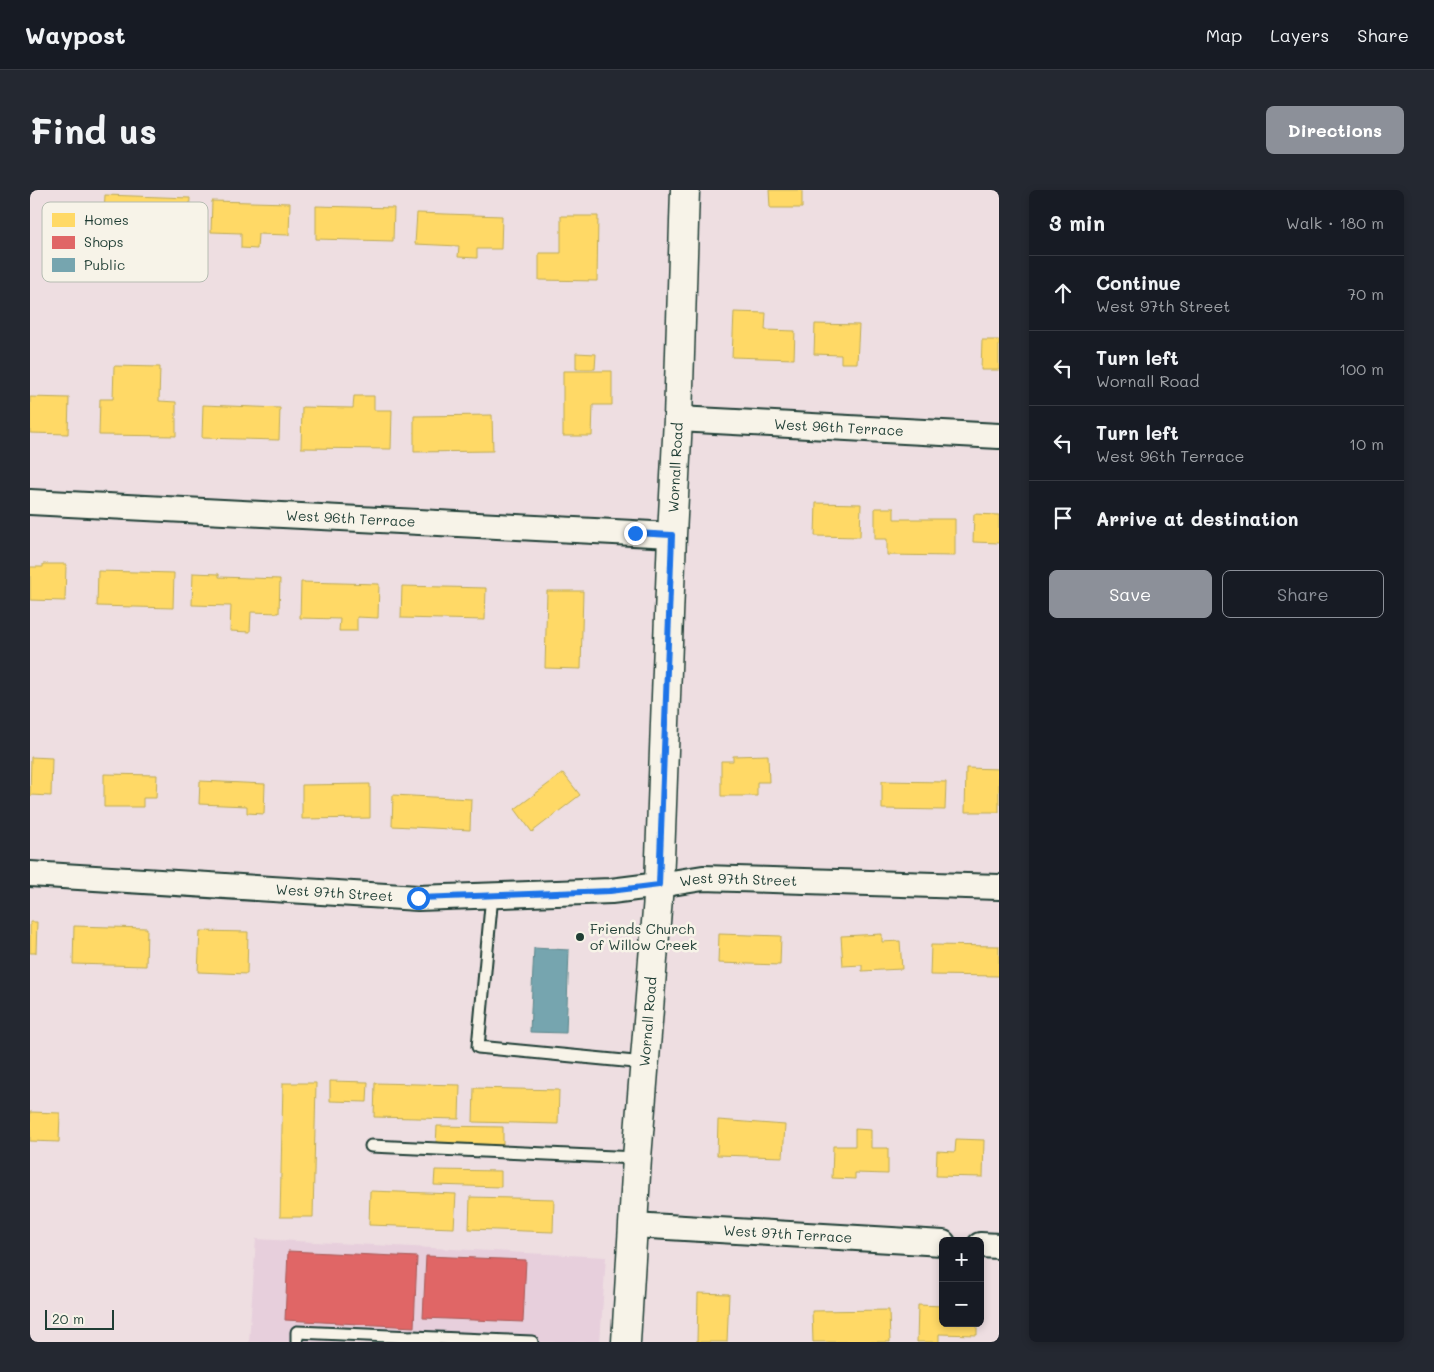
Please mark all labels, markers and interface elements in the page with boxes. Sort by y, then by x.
text: Waypost [25,19,126,50]
text: Map [1206,23,1242,47]
text: Layers [1270,23,1329,47]
text: Share [1357,23,1409,47]
button: Directions [1266,106,1404,154]
text: Find us [30,107,157,153]
legend [42,202,208,282]
text: 3 min [1049,209,1105,236]
text: Homes [84,210,129,229]
text: Walk · 180 m [1286,212,1384,233]
text: Shops [84,232,124,251]
text: Public [84,255,125,274]
text: Continue [1096,270,1181,295]
icon: ahead [1049,279,1077,307]
text: 70 m [1347,283,1384,304]
text: West 97th Street [1096,295,1230,316]
text: Turn left [1096,345,1179,370]
icon: left [1049,354,1077,382]
text: 100 m [1339,358,1384,379]
text: Wornall Road [1096,370,1199,391]
street label: West 96th Terrace [773,414,904,440]
text: Turn left [1096,420,1179,445]
street label: Wornall Road [663,422,687,513]
icon: left [1049,429,1077,457]
text: 10 m [1349,433,1384,454]
text: West 96th Terrace [1096,445,1244,466]
icon: arrive [1049,504,1077,532]
street label: West 96th Terrace [285,505,416,531]
text: Arrive at destination [1096,506,1299,531]
route end [624,522,647,545]
button: Save [1049,570,1212,618]
button: Share [1222,570,1384,618]
street label: West 97th Street [678,868,797,891]
street label: West 97th Street [275,879,394,905]
route start [407,887,430,910]
place label: Friends Church of Willow Creek [590,919,697,954]
marker: Friends Church of Willow Creek [574,931,586,943]
street label: Wornall Road [634,976,661,1068]
street label: West 97th Terrace [723,1220,853,1247]
map controls [939,1237,984,1327]
button: + [939,1237,984,1282]
button: − [939,1282,984,1327]
scale bar [45,1307,114,1330]
text: 20 m [52,1309,84,1328]

